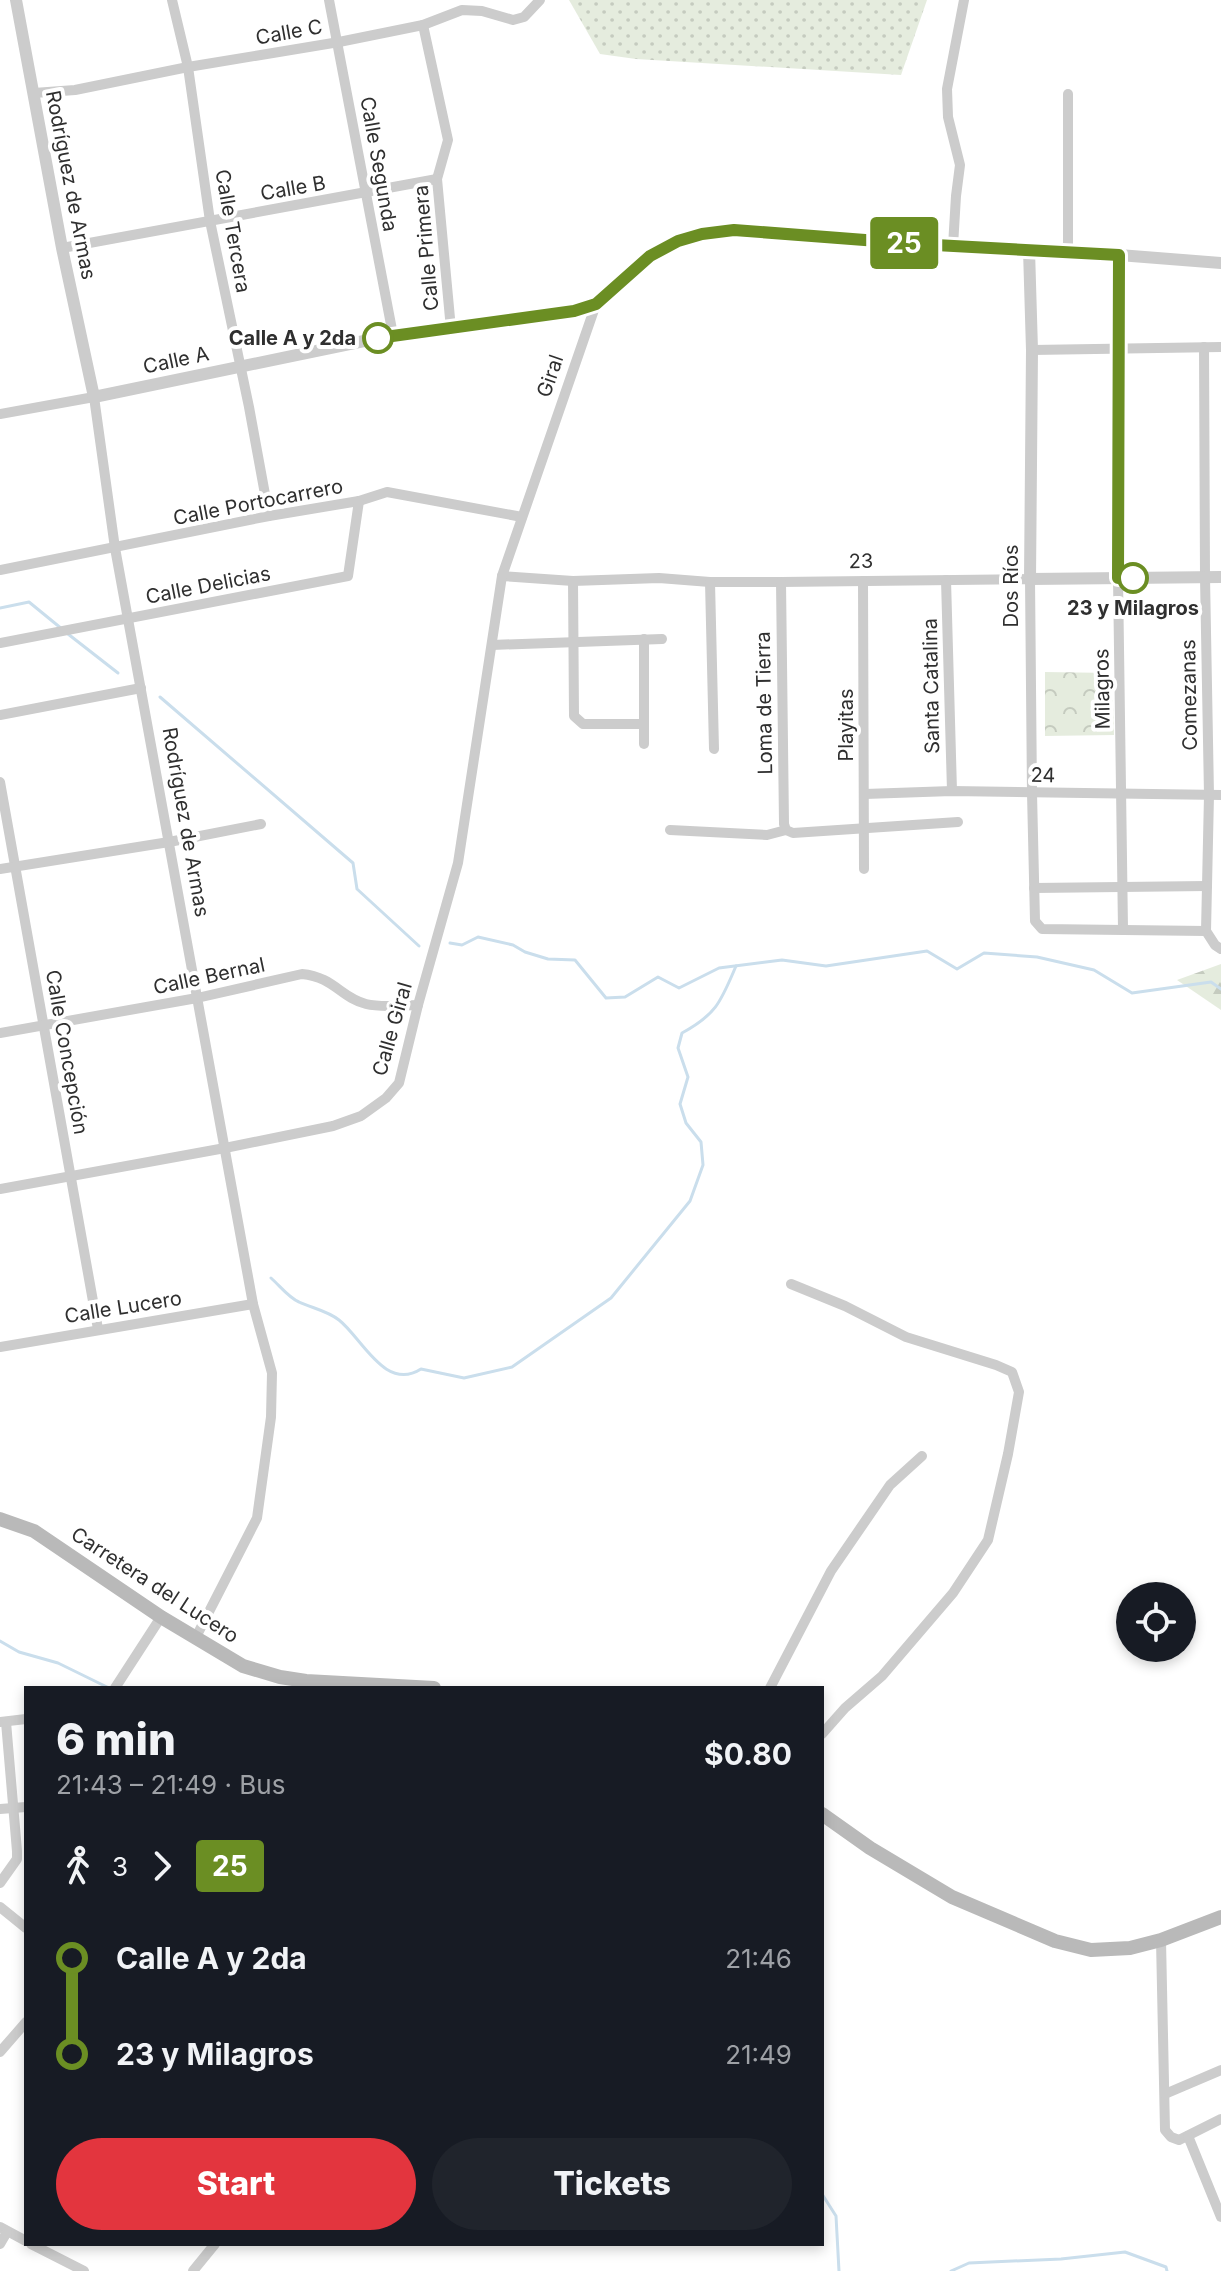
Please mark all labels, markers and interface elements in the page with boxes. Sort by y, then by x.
street label: Calle C [254,14,324,50]
street label: Rodríguez de Armas [41,88,101,282]
street label: Calle Segunda [355,95,403,233]
street label: Calle Tercera [210,167,256,295]
street label: Calle B [258,170,328,206]
street label: Calle Primera [409,184,443,312]
line badge: 25 [868,217,940,269]
text: 25 [886,226,922,260]
marker: Calle A y 2da [363,323,393,353]
place label: Calle A y 2da [229,326,356,350]
street label: Calle A [141,341,211,379]
street label: Giral [532,352,568,400]
street label: Calle Portocarrero [171,474,345,530]
street label: Dos Ríos [999,545,1023,627]
street label: 23 [849,549,873,573]
street label: Calle Delicias [144,561,272,609]
marker: 23 y Milagros [1118,563,1148,593]
place label: 23 y Milagros [1067,596,1199,620]
street label: Santa Catalina [918,618,944,754]
street label: Loma de Tierra [751,631,777,775]
street label: Comezanas [1176,639,1202,751]
street label: Milagros [1089,648,1115,730]
street label: Playitas [834,688,858,762]
street label: Rodríguez de Armas [158,725,214,919]
street label: 24 [1030,763,1056,787]
street label: Calle Bernal [151,952,267,1000]
street label: Calle Concepción [41,968,93,1136]
street label: Calle Giral [367,979,417,1079]
street label: Calle Lucero [63,1286,183,1328]
street label: Carretera del Lucero [67,1522,243,1648]
map controls [1116,1582,1196,1662]
button: locate [1116,1582,1196,1662]
text: 6 min [56,1712,176,1766]
text: $0.80 [704,1736,792,1772]
text: 21:43 – 21:49 · Bus [56,1769,285,1800]
icon: walk [56,1844,100,1888]
icon: forward [140,1844,184,1888]
text: 25 [212,1849,248,1883]
text: 3 [112,1851,128,1882]
text: Calle A y 2da [116,1940,307,1976]
text: 21:46 [725,1943,792,1974]
text: 23 y Milagros [116,2036,314,2072]
text: 21:49 [725,2039,792,2070]
button: Start [56,2138,416,2230]
button: Tickets [432,2138,792,2230]

